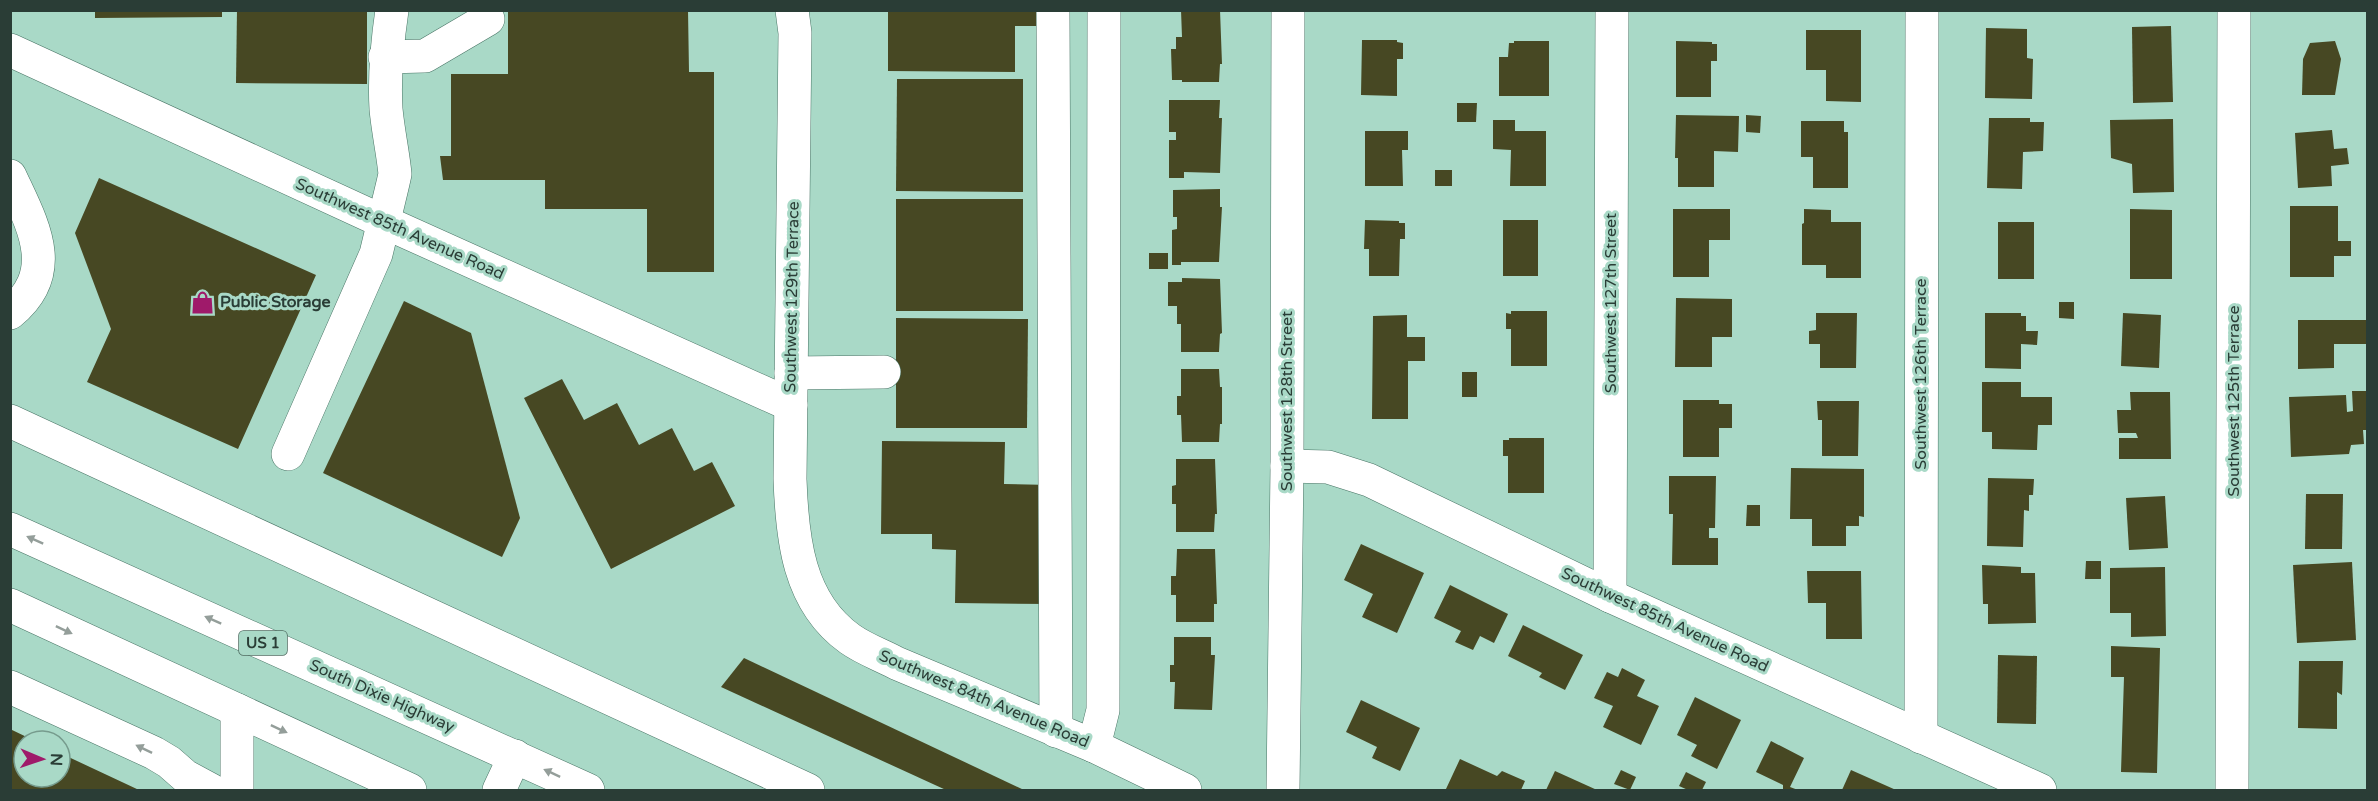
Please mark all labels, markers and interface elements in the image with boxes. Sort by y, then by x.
street label: Southwest 85th Avenue Road [293,174,507,284]
street label: Southwest 129th Terrace [780,201,804,393]
street label: Southwest 127th Street [1601,213,1621,393]
street label: Southwest 126th Terrace [1911,278,1931,470]
shop icon: Public Storage [189,289,215,315]
place label: Public Storage [220,292,331,312]
street label: Southwest 125th Terrace [2224,305,2244,497]
street label: Southwest 128th Street [1277,311,1297,491]
one-way arrow [25,535,43,545]
street label: Southwest 85th Avenue Road [1558,563,1772,677]
one-way arrow [204,616,221,625]
one-way arrow [55,625,73,635]
road number: US 1 [239,631,287,655]
street label: Southwest 84th Avenue Road [876,646,1092,752]
street label: South Dixie Highway [306,655,458,737]
one-way arrow [270,725,287,734]
north arrow [12,729,72,789]
one-way arrow [136,744,153,753]
text: N [46,753,66,766]
one-way arrow [543,769,560,778]

